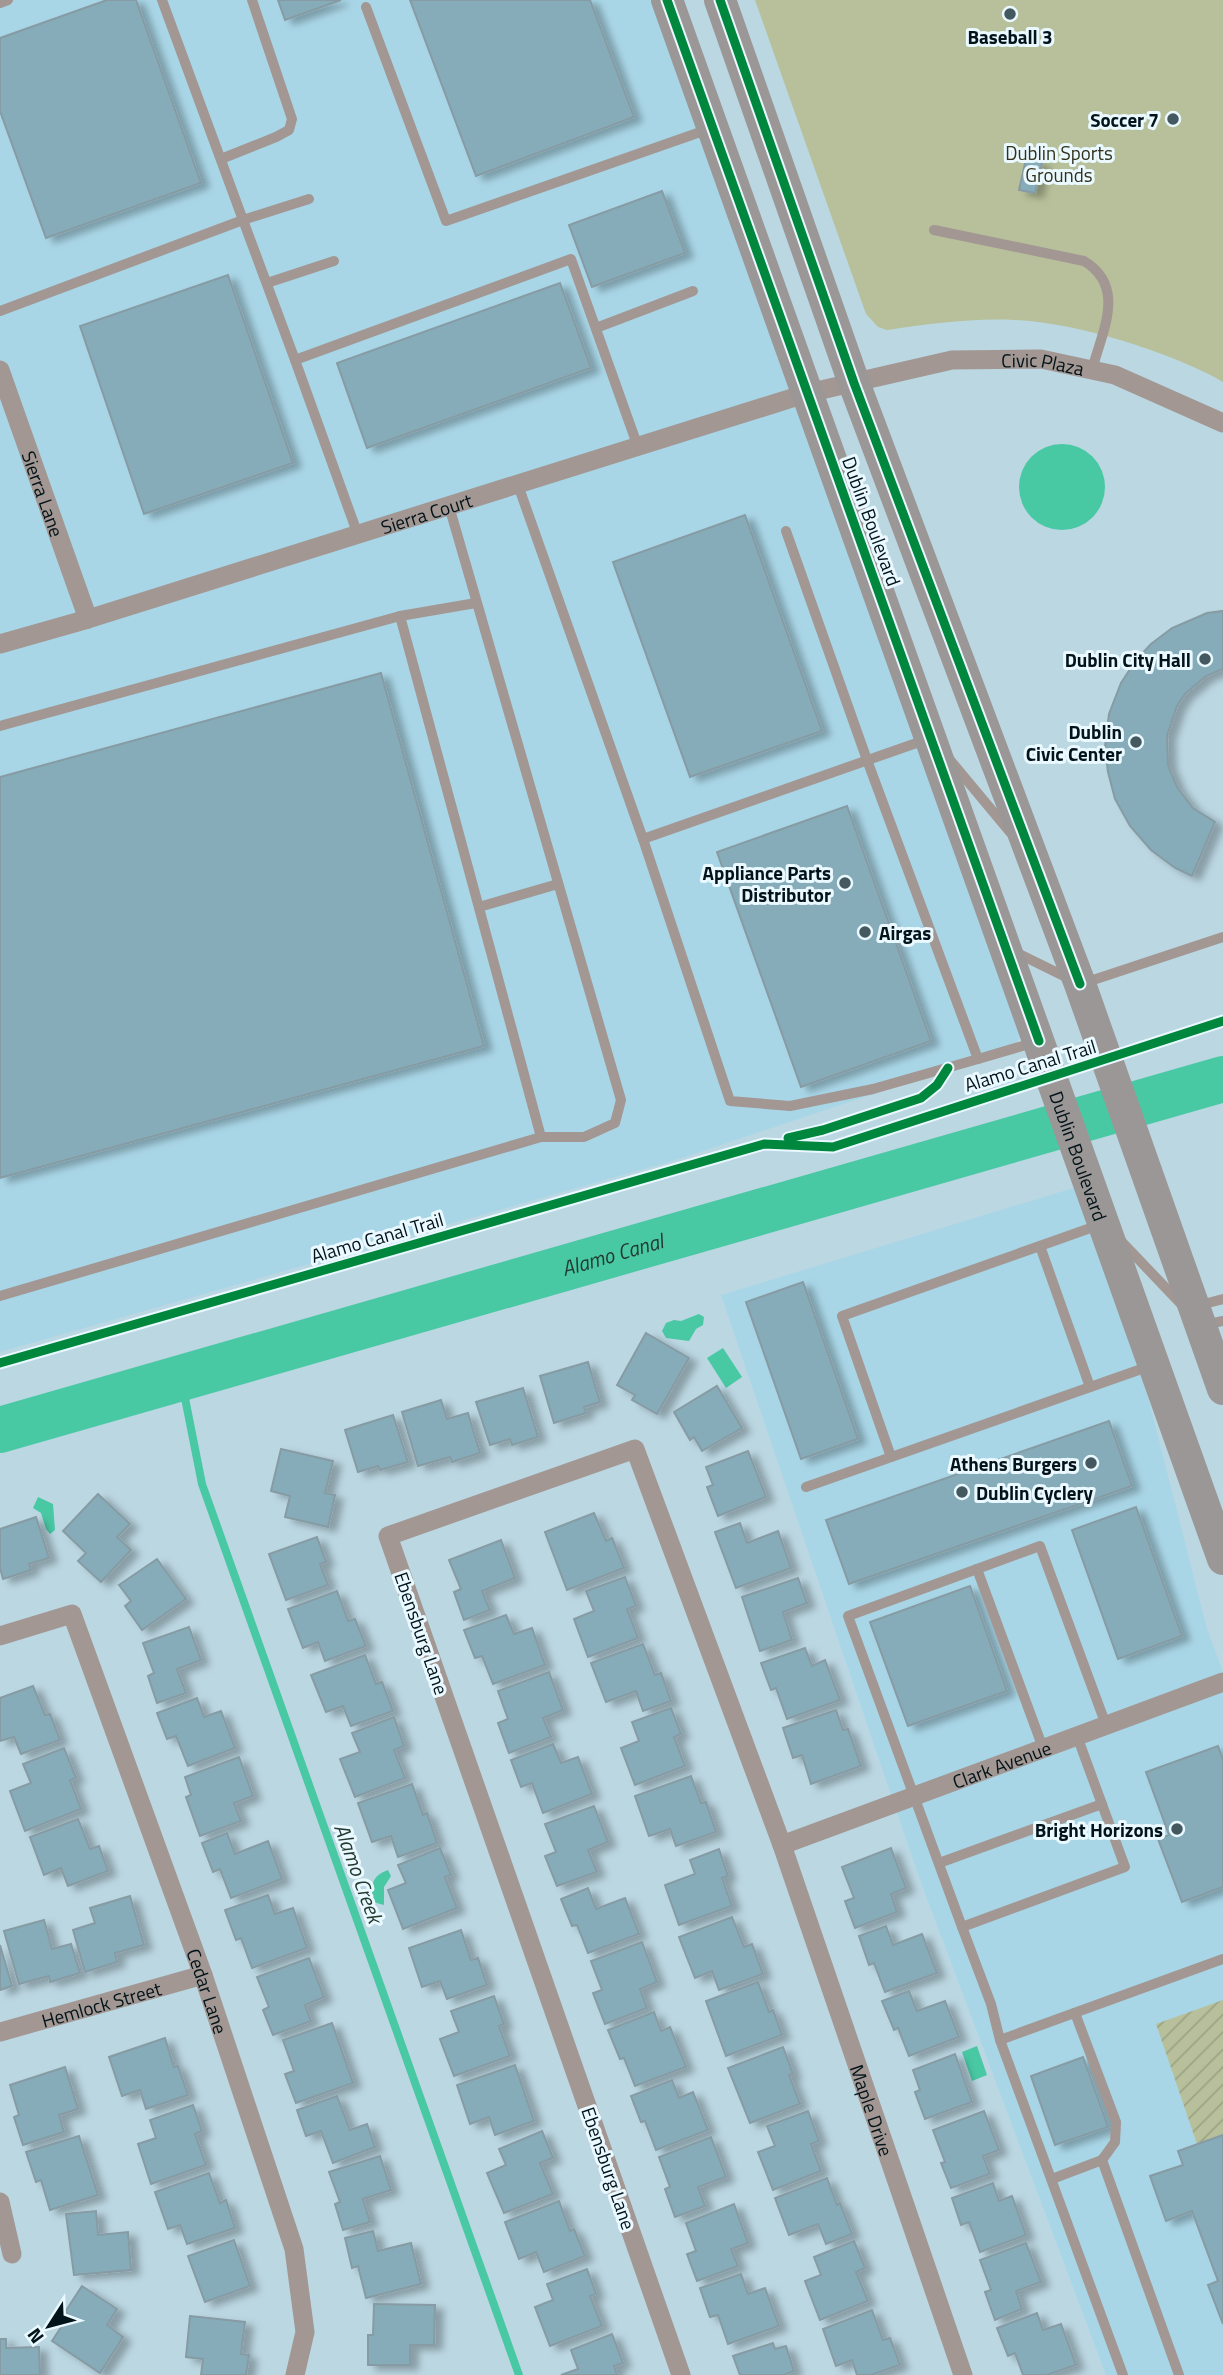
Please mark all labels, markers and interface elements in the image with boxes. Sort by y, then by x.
marker: Baseball 3 [1002,6,1018,22]
place label: Baseball 3 [967,22,1053,51]
place label: Soccer 7 [1090,105,1159,134]
marker: Soccer 7 [1165,111,1181,127]
park label: Dublin Sports Grounds [1005,138,1113,189]
street label: Civic Plaza [1001,344,1088,383]
street label: Sierra Lane [15,447,72,541]
street label: Dublin Boulevard [835,452,909,590]
street label: Sierra Court [377,485,476,541]
place label: Dublin City Hall [1065,645,1191,674]
marker: Dublin City Hall [1197,651,1213,667]
place label: Dublin Civic Center [1026,717,1122,768]
marker: Dublin Civic Center [1128,734,1144,750]
place label: Appliance Parts Distributor [703,858,831,909]
marker: Appliance Parts Distributor [837,875,853,891]
place label: Airgas [879,918,931,947]
marker: Airgas [857,924,873,940]
street label: Alamo Canal Trail [961,1031,1099,1099]
street label: Dublin Boulevard [1043,1087,1116,1225]
street label: Alamo Canal Trail [307,1204,447,1270]
water label: Alamo Canal [558,1224,669,1284]
place label: Athens Burgers [950,1449,1077,1478]
marker: Athens Burgers [1083,1455,1099,1471]
place label: Dublin Cyclery [976,1478,1094,1507]
marker: Dublin Cyclery [954,1484,970,1500]
street label: Ebensburg Lane [387,1568,457,1698]
street label: Clark Avenue [948,1732,1055,1795]
place label: Bright Horizons [1035,1815,1163,1844]
water label: Alamo Creek [326,1819,393,1930]
marker: Bright Horizons [1169,1821,1185,1837]
street label: Cedar Lane [180,1944,236,2037]
street label: Hemlock Street [38,1973,165,2034]
street label: Maple Drive [843,2060,902,2160]
street label: Ebensburg Lane [574,2103,644,2233]
north arrow [14,2291,84,2361]
text: N [19,2322,50,2350]

